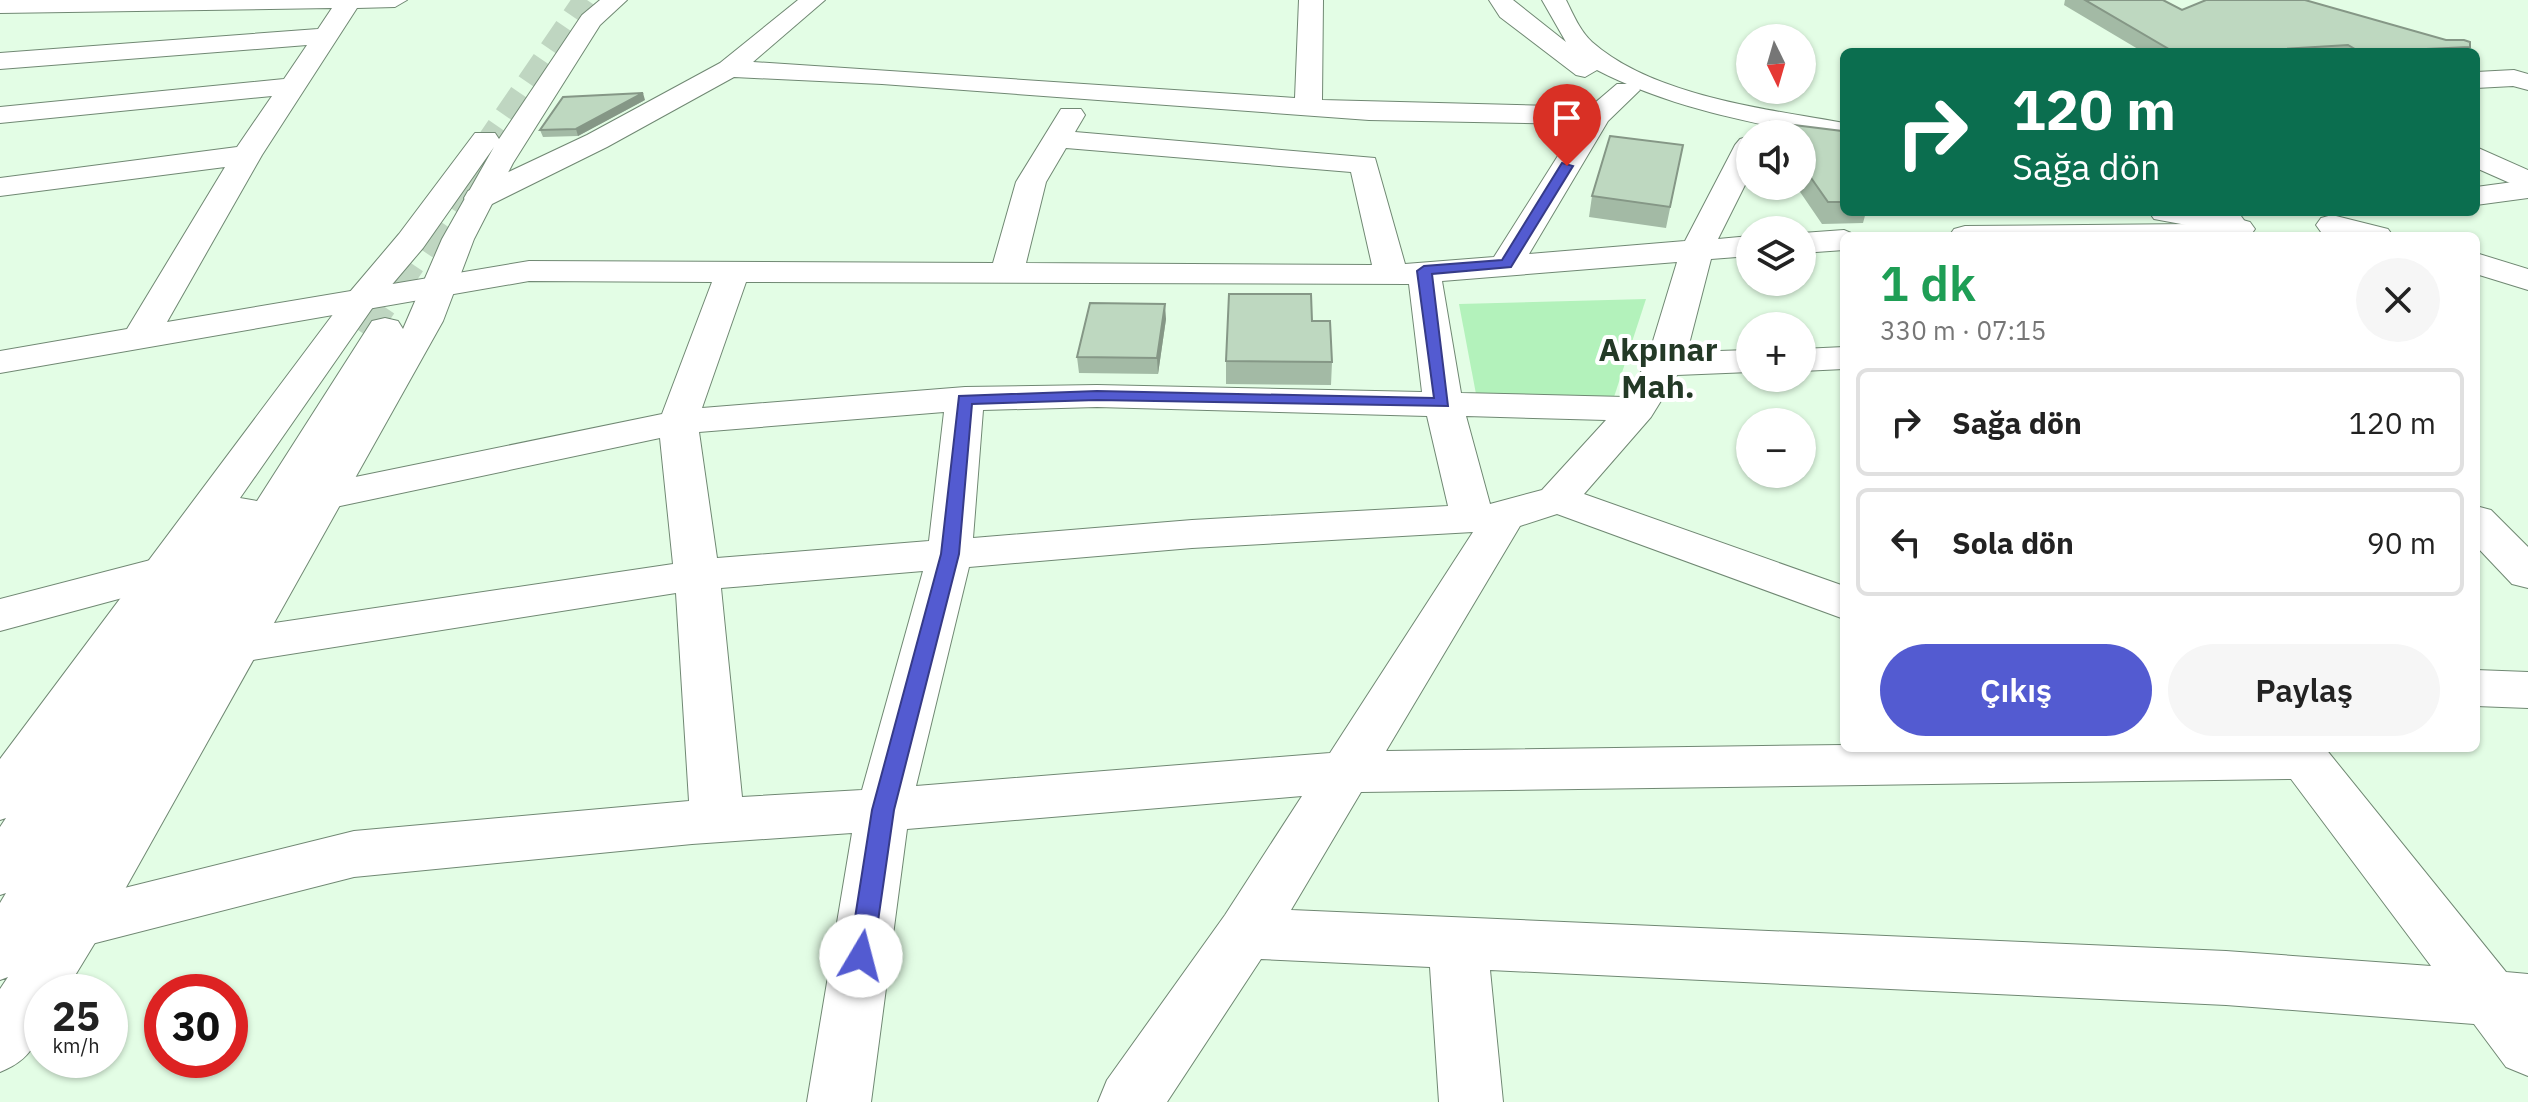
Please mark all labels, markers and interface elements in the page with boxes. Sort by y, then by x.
north arrow [1736,24,1816,104]
map controls [1736,24,1816,488]
text: 120 m [2012,73,2176,145]
icon: right [1880,80,1984,184]
pin [1533,84,1601,166]
icon: arrive [1545,96,1589,140]
button: sound [1736,120,1816,200]
text: Sağa dön [2012,143,2160,190]
button: layers [1736,216,1816,296]
text: 1 dk [1880,252,1976,314]
button: close [2356,258,2440,342]
button: + [1736,312,1816,392]
text: 330 m · 07:15 [1880,313,2046,347]
district label: Akpınar Mah. [1598,328,1718,407]
icon: right [1884,400,1928,444]
text: Sağa dön [1952,403,2082,442]
text: 120 m [2349,403,2436,442]
button: − [1736,408,1816,488]
icon: left [1884,520,1928,564]
text: Sola dön [1952,523,2074,562]
text: 90 m [2367,523,2436,562]
button: Çıkış [1880,644,2152,736]
button: Paylaş [2168,644,2440,736]
position arrow [819,914,903,998]
speed limit sign: 30 [144,974,248,1078]
text: 25 [52,990,100,1042]
text: km/h [52,1032,100,1059]

